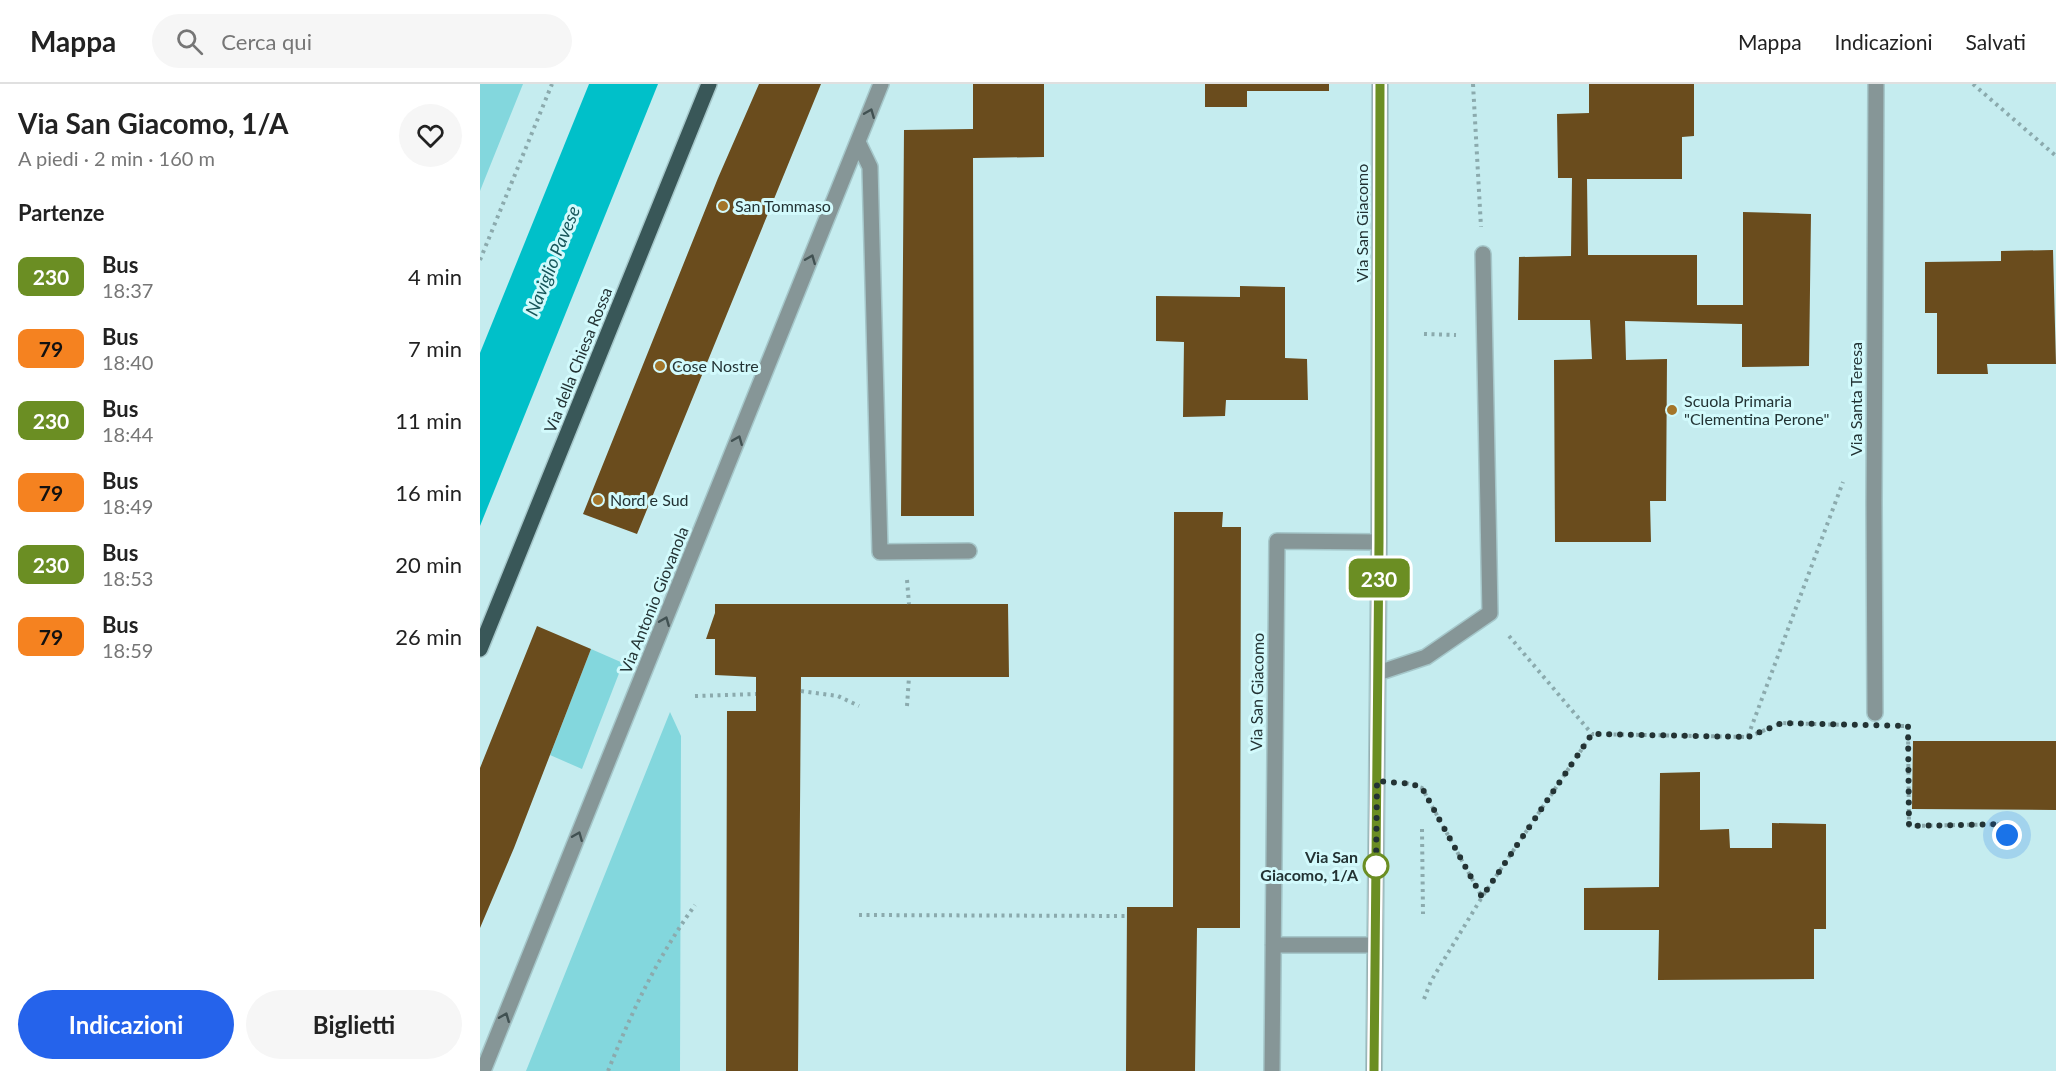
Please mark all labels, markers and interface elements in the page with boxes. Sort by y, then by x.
search box [152,14,572,68]
text: Mappa [30,24,116,58]
icon: search [173,25,206,58]
text: Cerca qui [221,28,312,55]
text: Mappa [1738,29,1802,54]
text: Indicazioni [1835,29,1933,54]
text: Salvati [1966,29,2026,54]
button: heart [399,104,462,167]
text: Via San Giacomo, 1/A [18,106,288,140]
one-way arrow [863,108,875,119]
text: A piedi · 2 min · 160 m [18,146,215,170]
street label: Via San Giacomo [1352,164,1371,282]
place label: San Tommaso [735,196,831,215]
text: Partenze [18,199,105,226]
marker: San Tommaso [716,199,730,213]
water label: Naviglio Pavese [520,203,584,319]
text: Bus [102,251,138,278]
one-way arrow [804,255,816,266]
text: 4 min [408,263,462,290]
text: 230 [33,264,69,289]
text: 18:37 [102,278,153,302]
street label: Via della Chiesa Rossa [540,284,615,435]
text: Bus [102,323,138,350]
text: 7 min [408,335,462,362]
text: 79 [39,336,63,361]
street label: Via Santa Teresa [1846,342,1865,456]
text: 18:40 [102,350,153,374]
place label: Cose Nostre [672,356,759,375]
marker: Cose Nostre [653,359,667,373]
place label: Scuola Primaria "Clementina Perone" [1684,391,1829,428]
text: Bus [102,395,138,422]
marker: Scuola Primaria "Clementina Perone" [1665,403,1679,417]
text: 11 min [395,407,462,434]
text: 230 [33,408,69,433]
text: 18:44 [102,422,153,446]
one-way arrow [731,435,743,446]
text: Bus [102,467,138,494]
text: 16 min [395,479,462,506]
text: 79 [39,480,63,505]
place label: Nord e Sud [610,490,689,509]
marker: Nord e Sud [591,493,605,507]
text: 18:49 [102,494,153,518]
street label: Via Antonio Giovanola [615,524,692,676]
text: Bus [102,539,138,566]
text: 20 min [395,551,462,578]
text: 230 [33,552,69,577]
line badge: 230 [1344,558,1414,598]
text: 18:53 [102,566,153,590]
text: 230 [1361,566,1397,591]
text: Bus [102,611,138,638]
one-way arrow [658,616,670,627]
text: 26 min [395,623,462,650]
text: 79 [39,624,63,649]
street label: Via San Giacomo [1246,633,1267,751]
text: 18:59 [102,638,153,662]
your location [1992,820,2022,850]
one-way arrow [571,831,583,842]
place label: Via San Giacomo, 1/A [1260,847,1359,884]
marker: Via San Giacomo, 1/A [1363,853,1389,879]
button: Indicazioni [18,990,234,1059]
button: Biglietti [246,990,462,1059]
one-way arrow [498,1012,510,1023]

